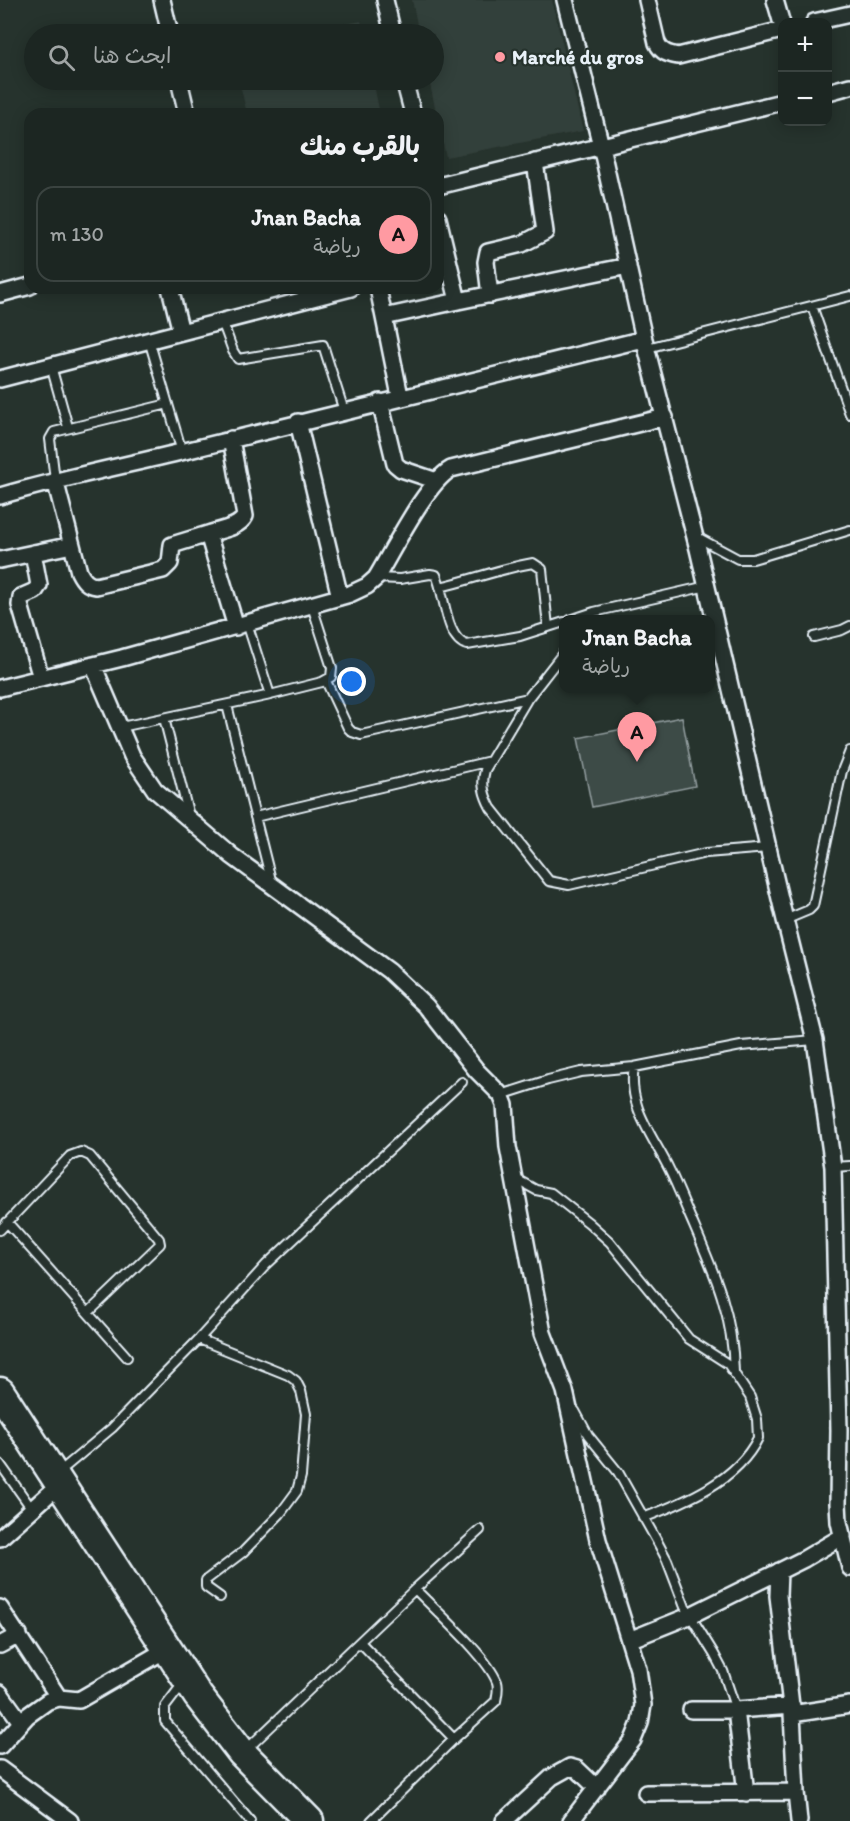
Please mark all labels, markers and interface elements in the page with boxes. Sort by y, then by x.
map controls [778,18,832,126]
button: + [778,18,832,72]
search box [24,24,444,90]
icon: search [45,41,78,74]
text: ابحث هنا [93,42,172,69]
place label: Marché du gros [512,45,644,70]
marker: Marché du gros [493,50,507,64]
button: − [778,72,832,126]
text: بالقرب منك [300,130,420,162]
text: Jnan Bacha [251,204,361,231]
text: 130 m [50,222,104,246]
text: A [392,222,405,246]
text: رياضة [313,234,361,258]
popup [559,615,715,693]
text: Jnan Bacha [582,624,692,651]
text: رياضة [582,654,630,678]
your location [337,667,366,696]
pin: A [618,712,656,762]

